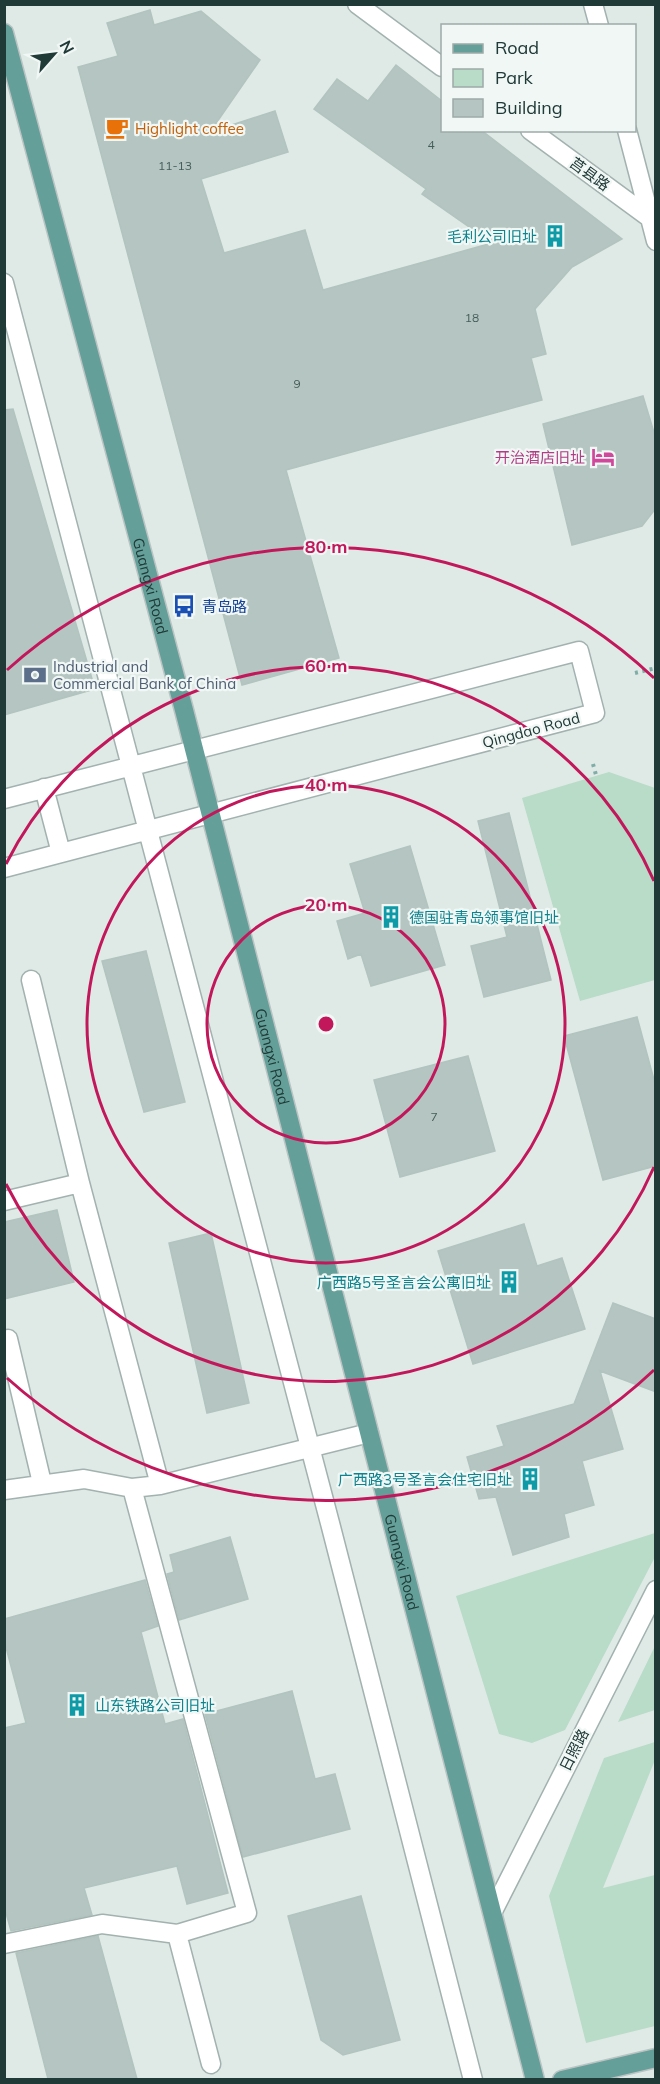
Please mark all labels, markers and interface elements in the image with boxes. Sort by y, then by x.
north arrow [24,24,84,84]
legend [441,24,636,132]
text: Road [495,36,539,59]
text: N [56,37,79,57]
text: Park [495,66,534,89]
text: Building [495,96,563,119]
cafe icon: Highlight coffee [104,115,130,141]
place label: Highlight coffee [135,119,244,138]
house number: 4 [427,137,435,152]
street label: 莒县路 [566,153,614,195]
house number: 11-13 [158,158,192,173]
building icon: 毛利公司旧址 [542,223,568,249]
place label: 毛利公司旧址 [447,227,537,246]
house number: 18 [465,310,479,325]
house number: 9 [293,376,301,391]
hotel icon: 开治酒店旧址 [590,444,616,470]
place label: 开治酒店旧址 [495,448,585,467]
text: 80 m [305,535,347,558]
street label: Guangxi Road [129,536,173,636]
bus stop icon: 青岛路 [171,593,197,619]
place label: 青岛路 [202,597,247,616]
text: 60 m [305,654,347,677]
place label: Industrial and Commercial Bank of China [53,657,236,693]
bank icon: Industrial and Commercial Bank of China [22,662,48,688]
street label: Qingdao Road [480,708,582,752]
text: 40 m [305,773,347,796]
text: 20 m [305,893,347,916]
building icon: 德国驻青岛领事馆旧址 [378,904,404,930]
place label: 德国驻青岛领事馆旧址 [409,908,559,927]
street label: Guangxi Road [251,1006,294,1107]
centre of rings [316,1014,336,1034]
house number: 7 [430,1109,438,1124]
building icon: 广西路5号圣言会公寓旧址 [496,1269,522,1295]
place label: 广西路5号圣言会公寓旧址 [317,1273,491,1292]
building icon: 广西路3号圣言会住宅旧址 [517,1466,543,1492]
place label: 广西路3号圣言会住宅旧址 [338,1470,512,1489]
street label: Guangxi Road [381,1512,424,1612]
building icon: 山东铁路公司旧址 [64,1692,90,1718]
place label: 山东铁路公司旧址 [95,1696,215,1715]
street label: 日照路 [555,1726,593,1774]

